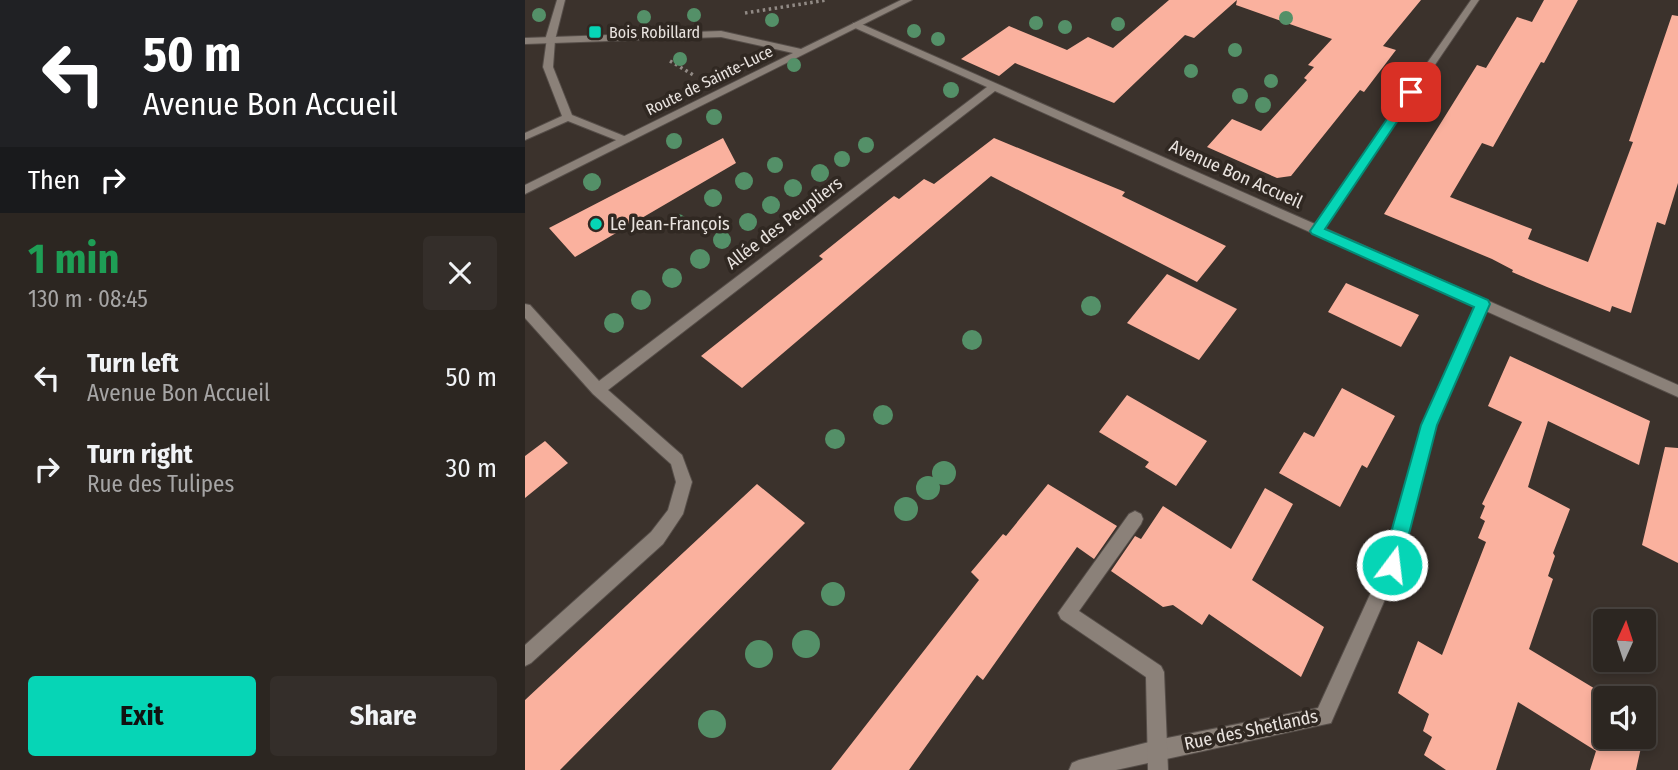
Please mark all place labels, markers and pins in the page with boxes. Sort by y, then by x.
place label: Bois Robillard [609,23,700,42]
marker: Bois Robillard [587,24,603,40]
pin [1381,62,1441,122]
place label: Le Jean-François [610,213,730,235]
marker: Le Jean-François [588,216,604,232]

